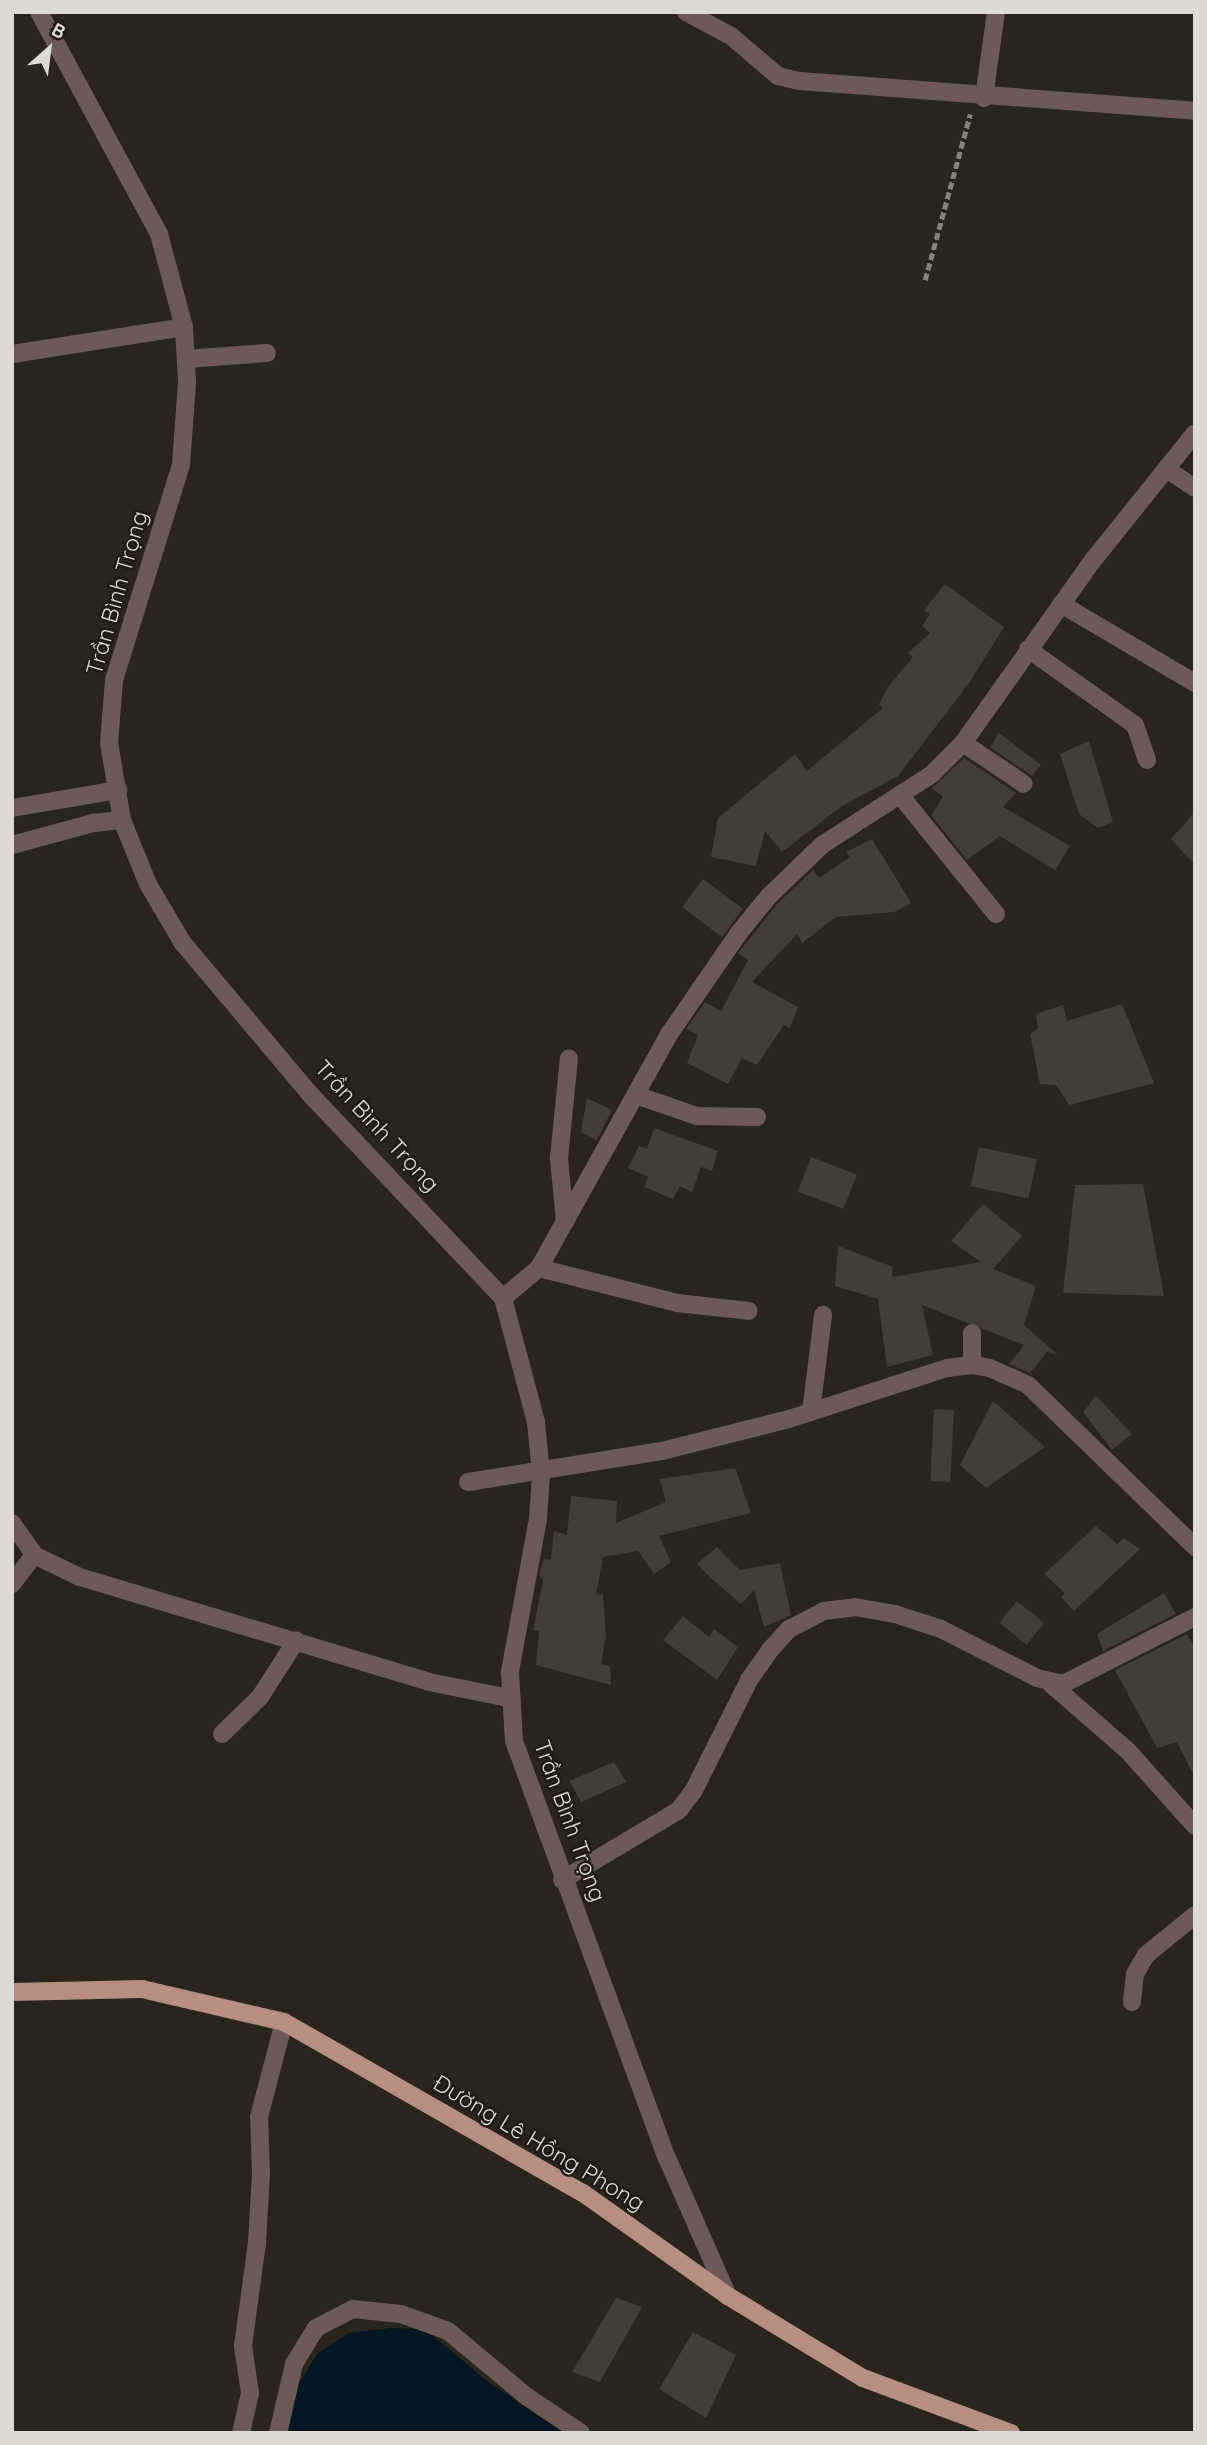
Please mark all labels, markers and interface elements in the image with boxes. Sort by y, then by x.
north arrow [14,14,84,84]
text: B [48,17,70,44]
street label: Trần Bình Trọng [80,507,154,679]
street label: Trần Bình Trọng [309,1054,445,1198]
street label: Trần Bình Trọng [528,1736,612,1906]
street label: Đường Lê Hồng Phong [428,2069,650,2217]

